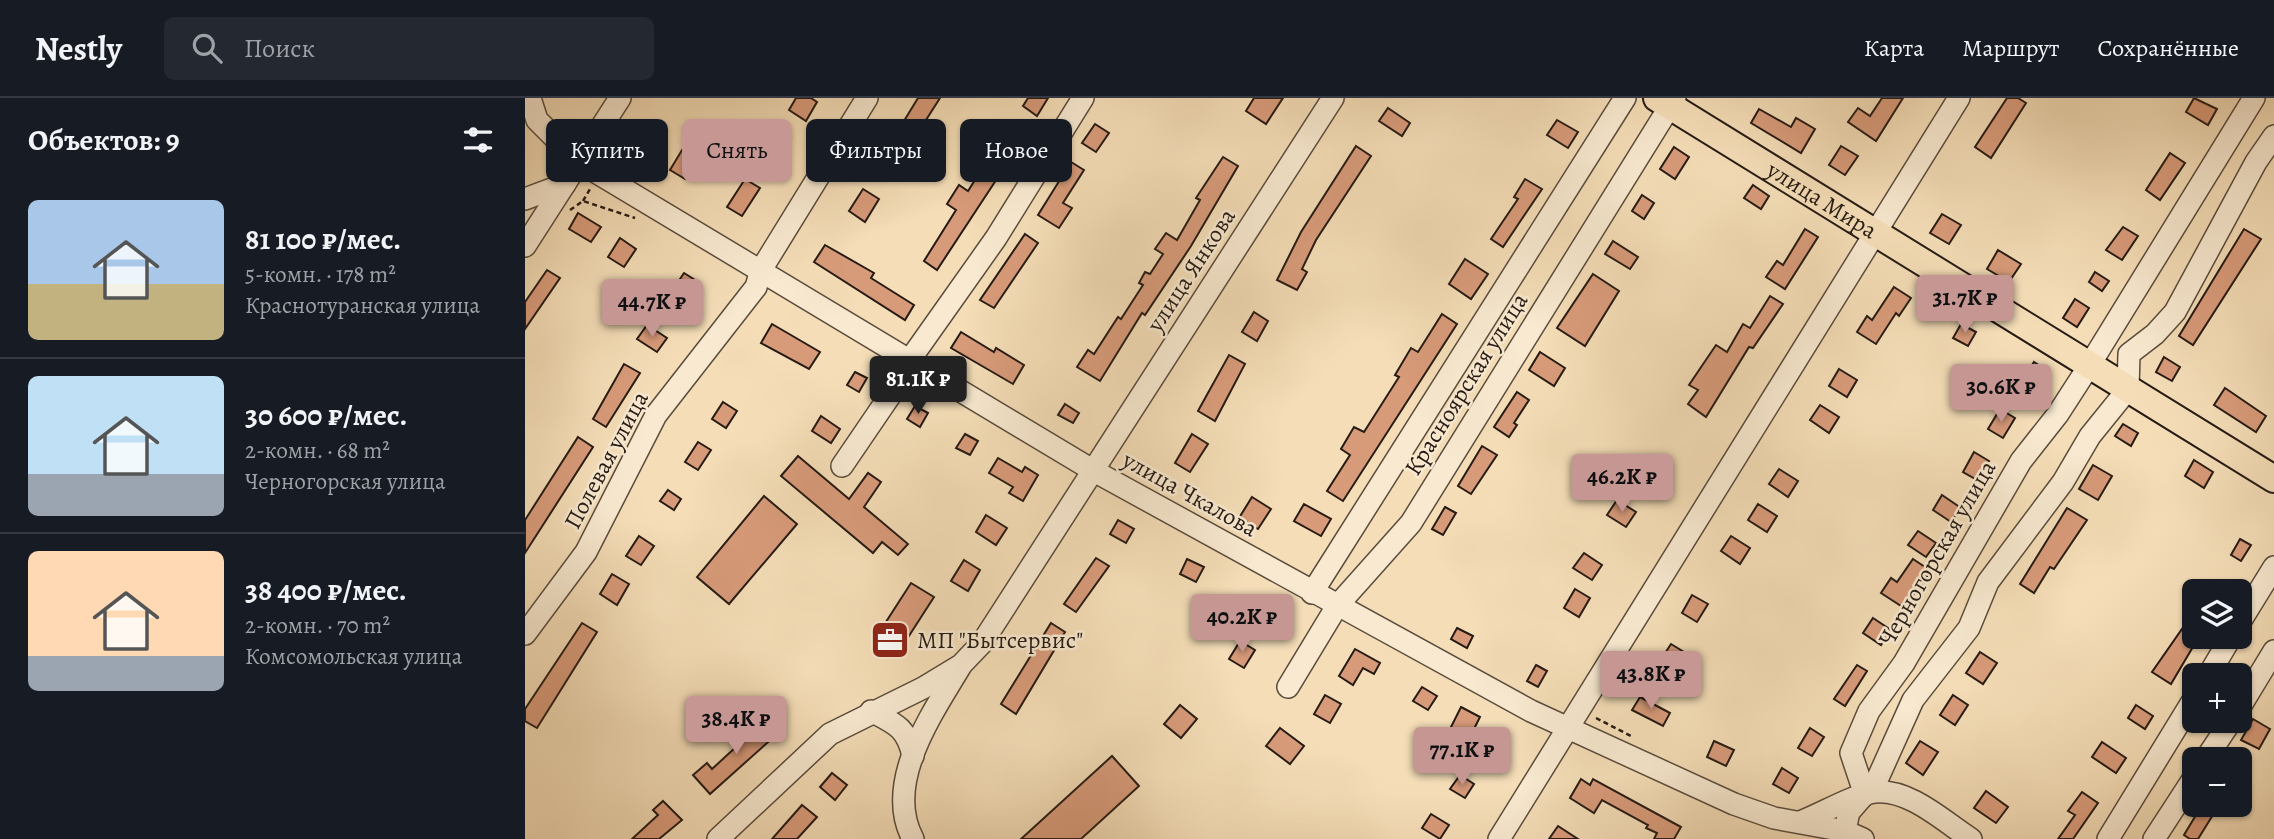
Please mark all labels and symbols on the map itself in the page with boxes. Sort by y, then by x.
street label: улица Мира [1760,153,1883,246]
street label: улица Янкова [1139,202,1243,339]
pin: 31.7K ₽ [1900,275,2030,335]
pin: 44.7K ₽ [587,280,717,339]
street label: Красноярская улица [1397,287,1535,481]
pin: 81.1K ₽ [853,356,983,416]
pin: 30.6K ₽ [1936,364,2066,424]
street label: Полевая улица [556,386,656,534]
street label: улица Чкалова [1116,443,1263,544]
pin: 46.2K ₽ [1557,454,1687,514]
street label: Черногорская улица [1871,454,2003,652]
pin: 40.2K ₽ [1177,594,1307,654]
office icon: МП "Бытсервис" [869,619,911,661]
place label: МП "Бытсервис" [917,624,1083,656]
pin: 43.8K ₽ [1586,652,1716,711]
pin: 38.4K ₽ [671,696,801,756]
pin: 77.1K ₽ [1397,728,1527,787]

